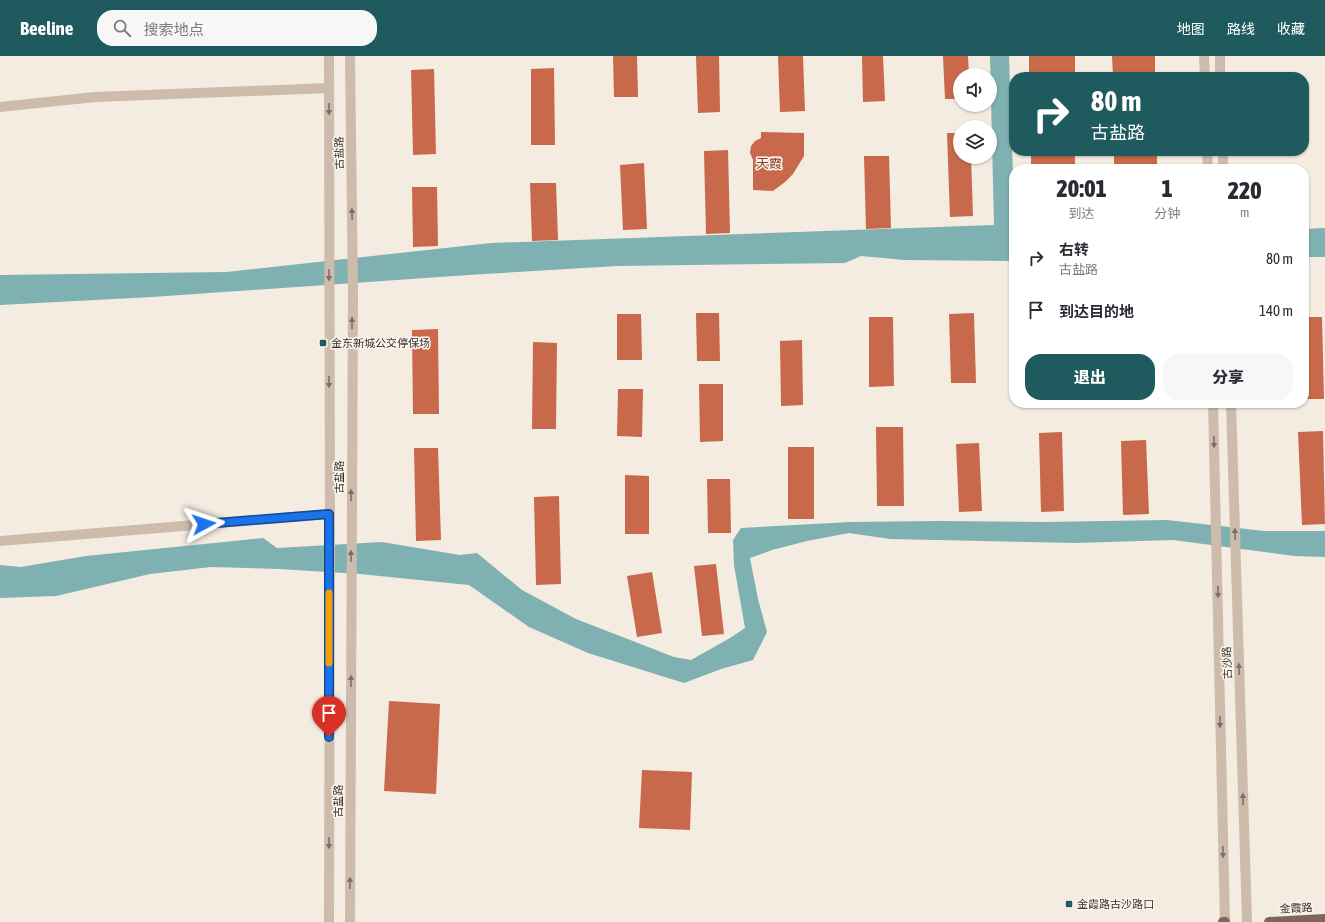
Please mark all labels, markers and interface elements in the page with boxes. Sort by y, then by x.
search box [97,10,377,46]
text: Beeline [20,17,73,39]
icon: search [111,17,133,39]
text: 搜索地点 [143,21,203,38]
text: 地图 [1177,21,1205,37]
text: 路线 [1227,21,1255,37]
text: 收藏 [1277,21,1305,37]
map controls [953,68,997,164]
button: sound [953,68,997,112]
text: 80 m [1091,85,1141,117]
icon: right [1025,88,1077,140]
one-way arrow [326,103,332,116]
button: layers [953,120,997,164]
text: 古盐路 [1091,122,1145,143]
street label: 古盐路 [333,136,345,170]
district label: 天霞 [756,156,782,171]
text: 20:01 [1056,175,1107,202]
text: 1 [1162,175,1173,202]
text: 220 [1228,177,1262,204]
text: m [1240,205,1249,220]
text: 到达 [1069,206,1095,221]
text: 分钟 [1154,206,1180,221]
one-way arrow [349,207,355,220]
text: 右转 [1059,241,1089,258]
icon: right [1025,247,1047,269]
text: 80 m [1266,250,1293,267]
text: 古盐路 [1059,262,1098,277]
one-way arrow [326,269,332,282]
icon: arrive [1025,299,1047,321]
text: 140 m [1259,302,1293,319]
text: 到达目的地 [1059,303,1134,320]
one-way arrow [349,317,356,329]
place label: 金东新城公交停保场 [331,337,430,349]
marker: 金东新城公交停保场 [318,338,328,348]
button: 退出 [1025,354,1155,400]
button: 分享 [1163,354,1293,400]
one-way arrow [326,376,332,389]
one-way arrow [1211,436,1217,449]
street label: 古盐路 [333,461,345,494]
one-way arrow [348,488,354,501]
position arrow [183,503,225,545]
one-way arrow [1231,528,1238,540]
one-way arrow [348,549,354,562]
one-way arrow [1214,586,1221,598]
street label: 古沙路 [1220,646,1234,680]
one-way arrow [1236,662,1242,675]
one-way arrow [348,674,354,687]
pin [312,696,346,737]
icon: arrive [318,702,340,724]
one-way arrow [1217,716,1224,728]
street label: 古盐路 [332,785,344,818]
one-way arrow [1240,792,1246,805]
one-way arrow [326,837,332,850]
one-way arrow [1220,846,1226,859]
one-way arrow [347,876,353,889]
place label: 金霞路古沙路口 [1077,898,1154,910]
marker: 金霞路古沙路口 [1064,899,1074,909]
street label: 金霞路 [1279,901,1313,915]

